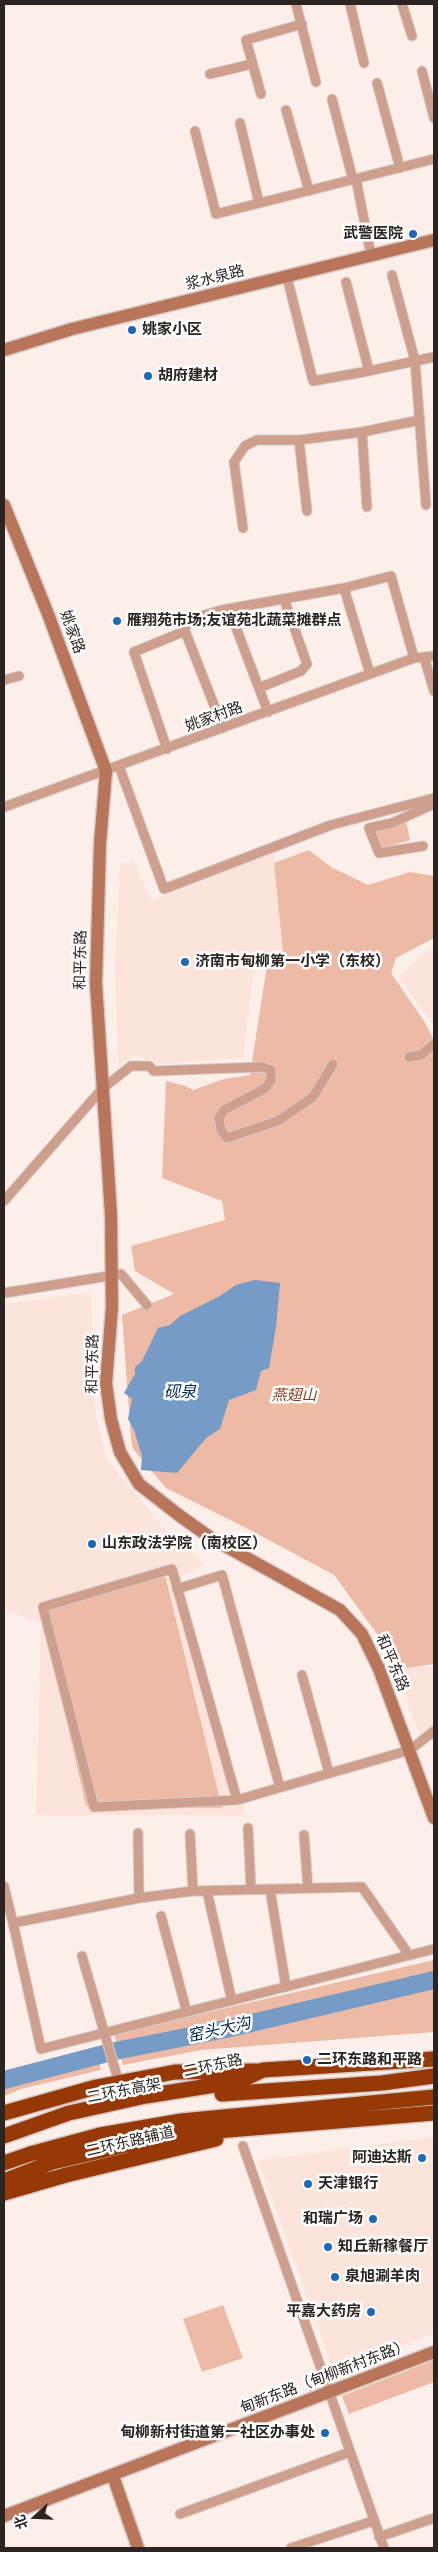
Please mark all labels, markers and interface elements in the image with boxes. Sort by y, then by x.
place label: 武警医院 [343,225,403,243]
marker: 武警医院 [407,228,419,240]
street label: 浆水泉路 [184,262,246,294]
place label: 姚家小区 [142,321,202,339]
marker: 姚家小区 [126,324,138,336]
place label: 胡府建材 [158,367,218,385]
marker: 胡府建材 [142,370,154,382]
street label: 姚家路 [56,608,88,656]
place label: 雁翔苑市场;友谊苑北蔬菜摊群点 [127,612,342,630]
marker: 雁翔苑市场;友谊苑北蔬菜摊群点 [111,615,123,627]
street label: 姚家村路 [183,698,245,736]
street label: 和平东路 [71,930,91,990]
place label: 济南市甸柳第一小学（东校） [195,953,390,971]
marker: 济南市甸柳第一小学（东校） [179,956,191,968]
street label: 和平东路 [83,1334,103,1394]
water label: 砚泉 [164,1382,196,1402]
park label: 燕翅山 [272,1387,316,1405]
place label: 山东政法学院（南校区） [102,1535,267,1553]
marker: 山东政法学院（南校区） [86,1538,98,1550]
street label: 和平东路 [372,1632,412,1694]
water label: 窑头大沟 [186,2013,252,2047]
street label: 二环东路 [182,2051,244,2081]
place label: 二环东路和平路 [317,2051,422,2069]
marker: 二环东路和平路 [301,2054,313,2066]
street label: 二环东高架 [85,2075,163,2107]
street label: 二环东路辅道 [84,2123,176,2161]
place label: 阿迪达斯 [352,2149,412,2167]
marker: 阿迪达斯 [416,2152,428,2164]
place label: 天津银行 [318,2175,378,2193]
marker: 天津银行 [302,2178,314,2190]
place label: 和瑞广场 [303,2210,363,2228]
marker: 和瑞广场 [367,2213,379,2225]
place label: 知丘新稼餐厅 [338,2238,428,2256]
marker: 知丘新稼餐厅 [322,2241,334,2253]
place label: 泉旭涮羊肉 [345,2268,420,2286]
marker: 泉旭涮羊肉 [329,2271,341,2283]
place label: 平嘉大药房 [286,2303,361,2321]
marker: 平嘉大药房 [365,2306,377,2318]
street label: 甸新东路（甸柳新村东路） [238,2336,412,2418]
place label: 甸柳新村街道第一社区办事处 [120,2424,315,2442]
marker: 甸柳新村街道第一社区办事处 [319,2427,331,2439]
north arrow [10,2492,60,2542]
text: 北 [10,2512,32,2532]

